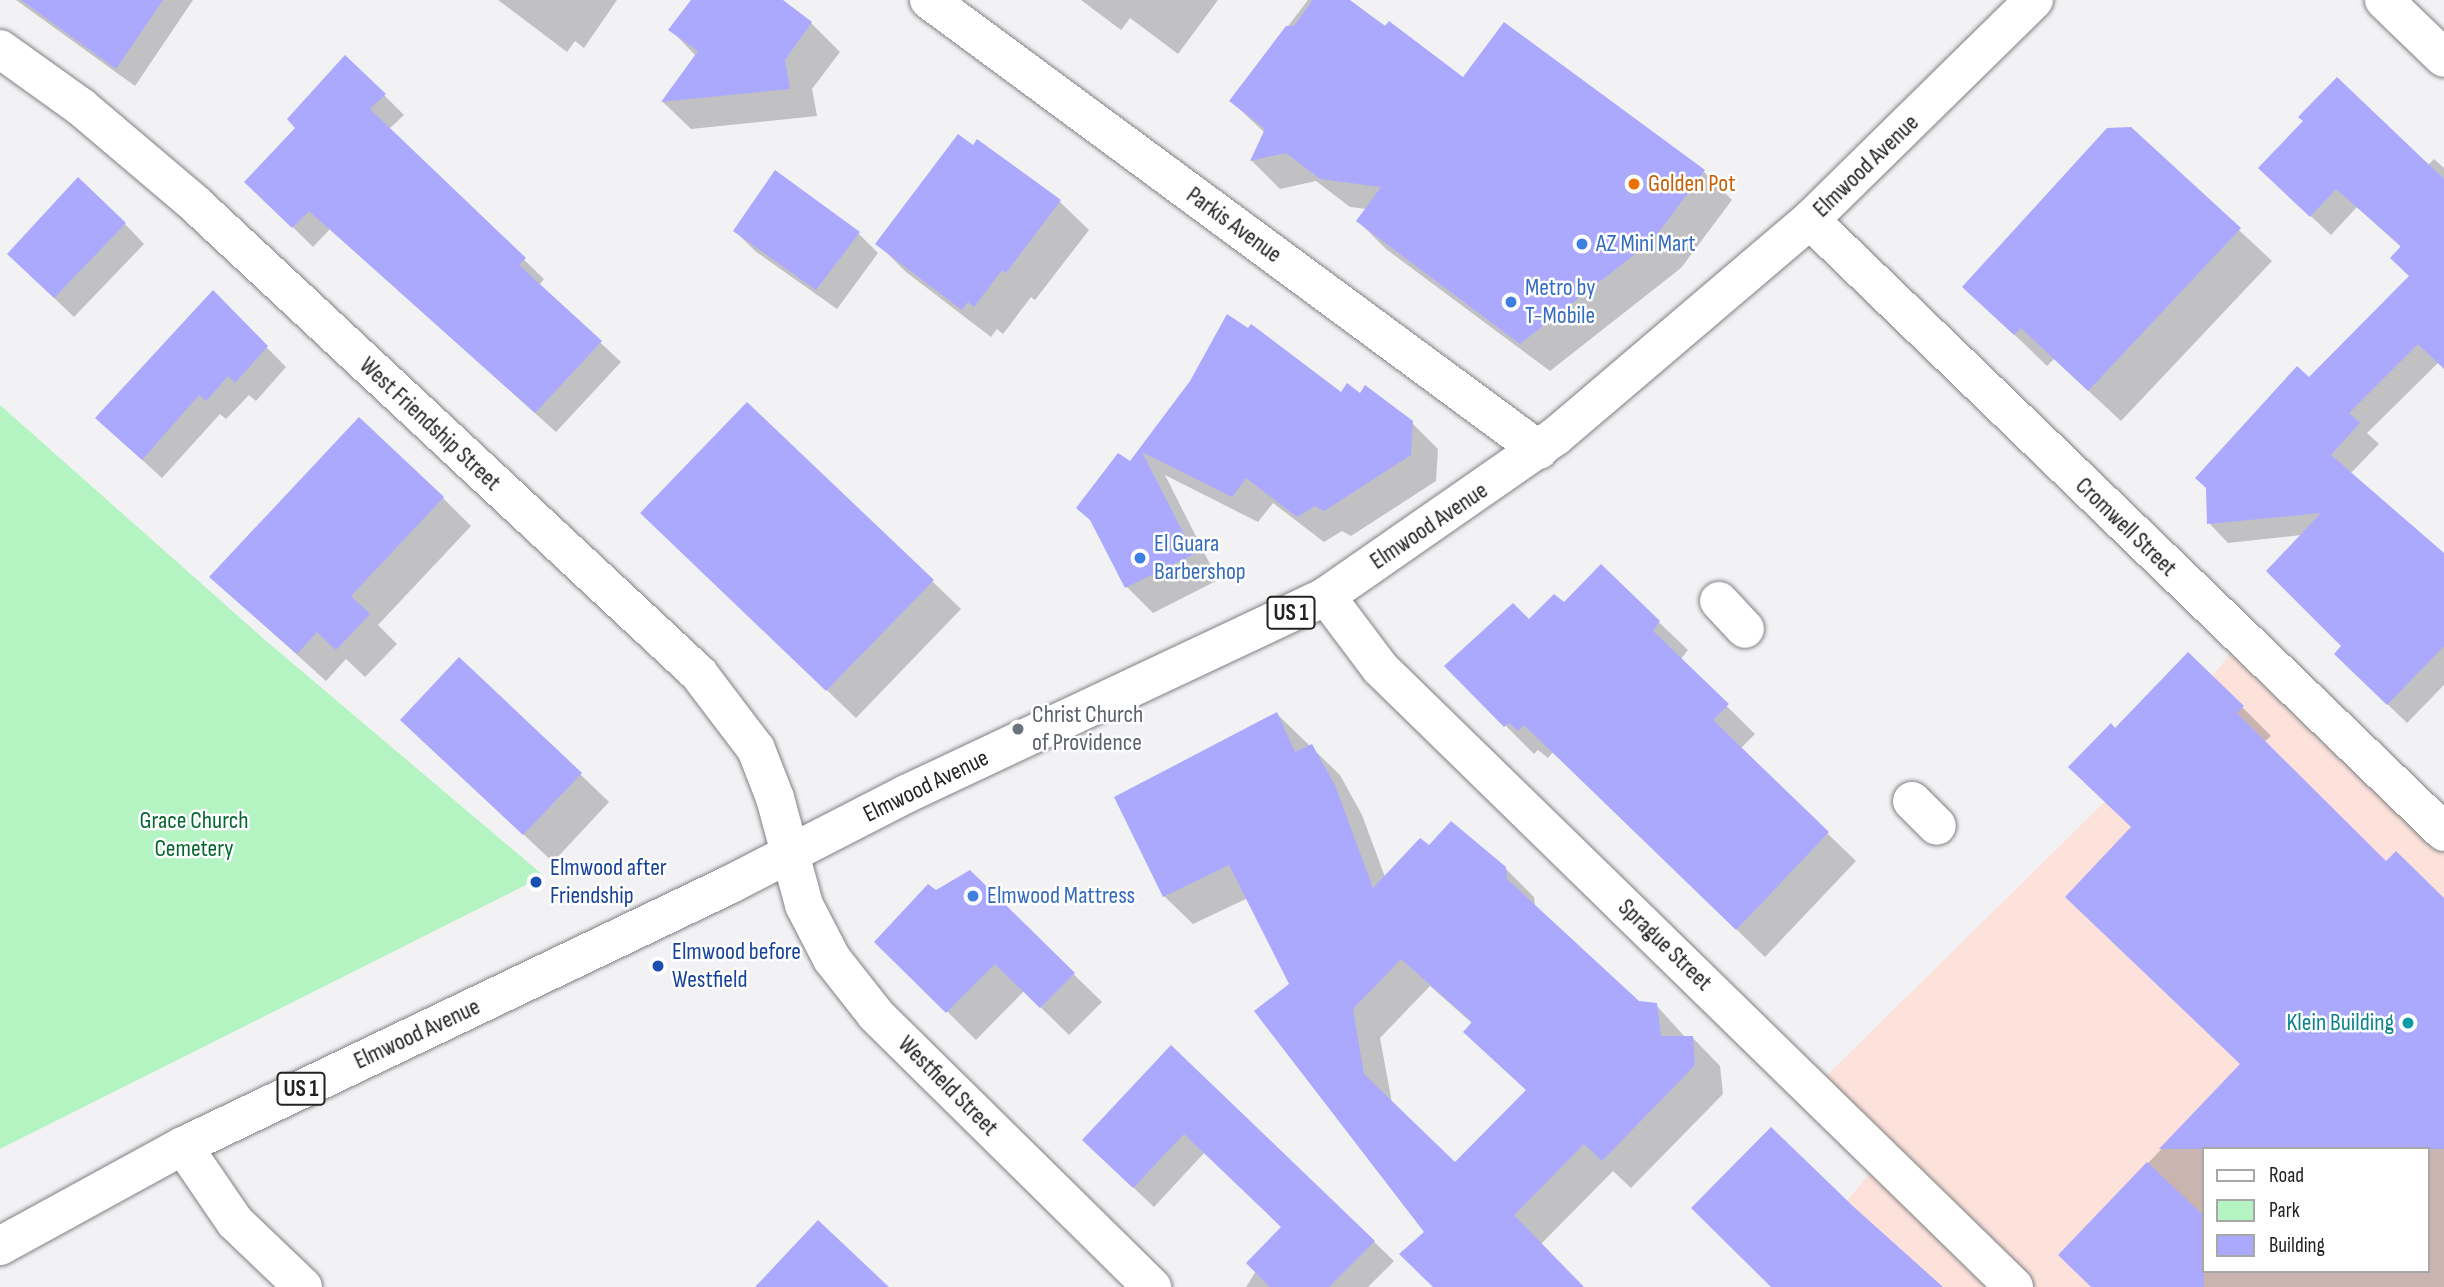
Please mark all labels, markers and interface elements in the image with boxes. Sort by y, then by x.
street label: Elmwood Avenue [1807,109,1925,223]
place label: Golden Pot [1648,170,1736,198]
marker: Golden Pot [1626,176,1642,192]
street label: Parkis Avenue [1181,181,1287,269]
place label: AZ Mini Mart [1596,230,1696,258]
marker: AZ Mini Mart [1574,236,1590,252]
place label: Metro by T-Mobile [1525,274,1595,330]
marker: Metro by T-Mobile [1503,294,1519,310]
street label: West Friendship Street [353,351,507,497]
street label: Cromwell Street [2069,472,2183,582]
street label: Elmwood Avenue [1365,476,1493,576]
place label: El Guara Barbershop [1154,530,1246,586]
marker: El Guara Barbershop [1132,550,1148,566]
road number: US 1 [1266,594,1316,632]
place label: Christ Church of Providence [1032,701,1143,757]
marker: Christ Church of Providence [1010,721,1026,737]
street label: Elmwood Avenue [859,743,993,829]
park label: Grace Church Cemetery [139,807,249,863]
place label: Elmwood after Friendship [550,854,667,910]
marker: Elmwood after Friendship [528,874,544,890]
place label: Elmwood Mattress [987,882,1135,910]
marker: Elmwood Mattress [965,888,981,904]
street label: Sprague Street [1612,893,1718,997]
place label: Elmwood before Westfield [672,938,801,994]
marker: Elmwood before Westfield [650,958,666,974]
street label: Elmwood Avenue [349,992,485,1076]
place label: Klein Building [2286,1009,2394,1037]
marker: Klein Building [2400,1015,2416,1031]
street label: Westfield Street [892,1030,1004,1142]
road number: US 1 [276,1070,326,1108]
legend [2202,1147,2430,1273]
text: Road [2269,1163,2304,1188]
text: Park [2269,1198,2300,1223]
text: Building [2269,1233,2325,1258]

